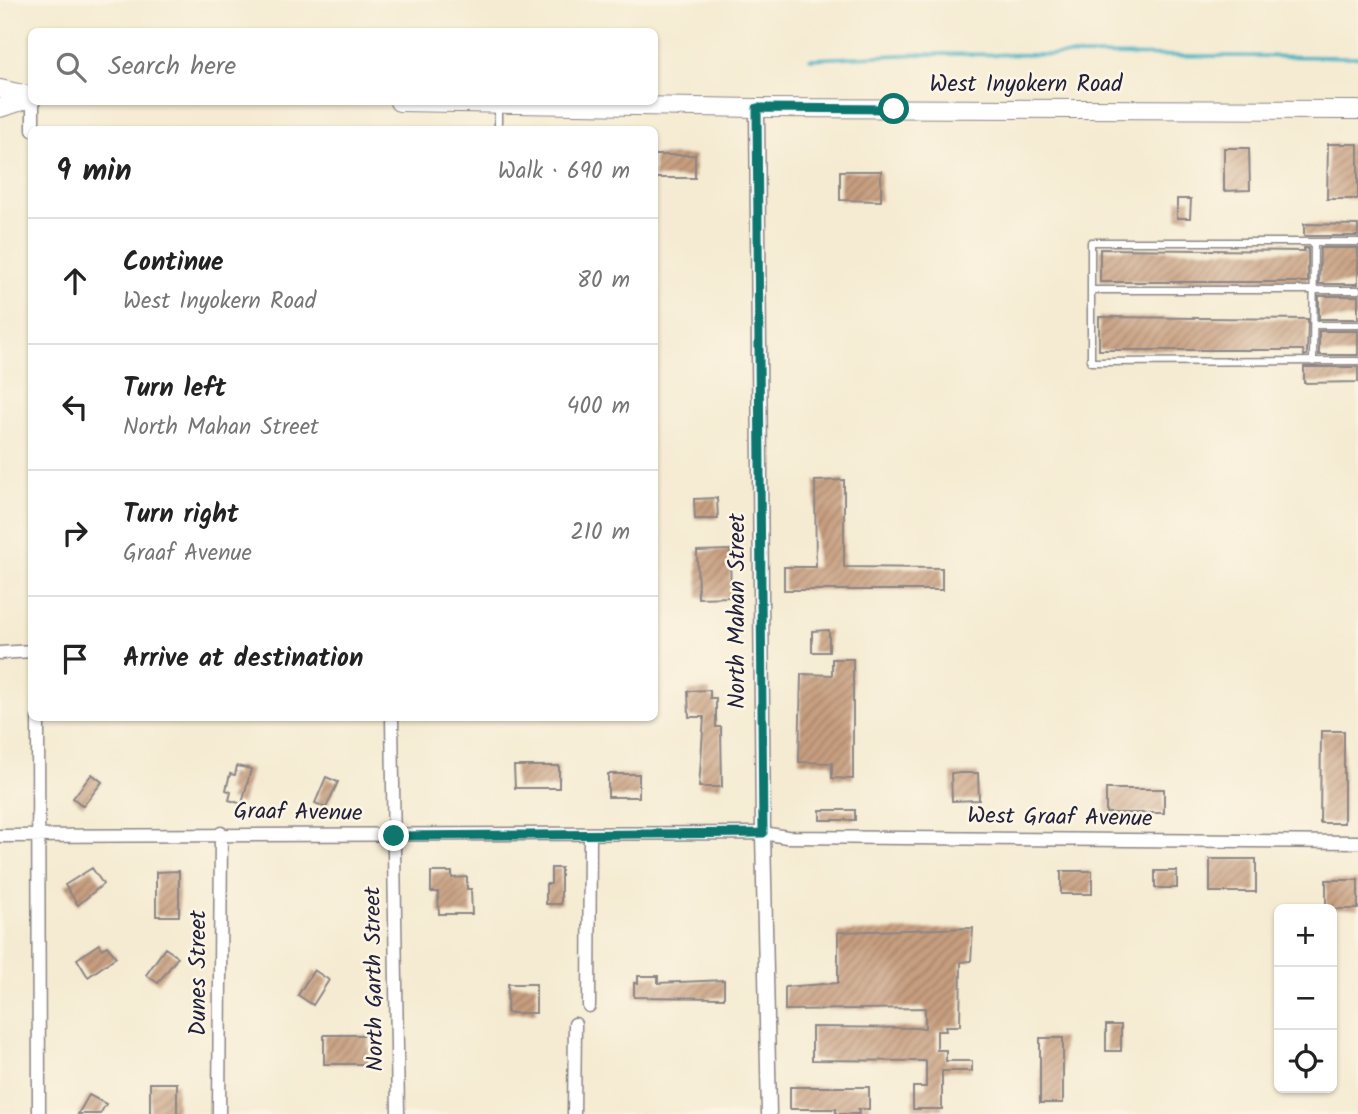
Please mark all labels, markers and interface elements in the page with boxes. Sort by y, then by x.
search box [28,28,658,105]
text: Search here [108,46,236,88]
icon: search [52,48,90,86]
street label: West Inyokern Road [929,67,1123,103]
route start [878,93,909,124]
text: 9 min [56,148,132,196]
text: Walk · 690 m [498,154,630,190]
text: Continue [123,242,224,284]
icon: ahead [56,262,94,300]
text: 80 m [577,263,630,299]
text: West Inyokern Road [123,284,316,320]
text: Turn left [123,368,226,410]
icon: left [56,388,94,426]
text: 400 m [567,389,630,425]
text: North Mahan Street [123,410,319,446]
text: Turn right [123,494,239,536]
street label: North Mahan Street [720,512,756,709]
icon: right [56,514,94,552]
text: 210 m [570,515,630,551]
text: Graaf Avenue [123,536,252,572]
text: Arrive at destination [123,638,363,680]
icon: arrive [56,640,94,678]
street label: Graaf Avenue [233,794,363,832]
street label: West Graaf Avenue [967,798,1153,838]
route end [378,820,409,851]
street label: North Garth Street [355,885,395,1072]
map controls [1274,904,1337,1093]
button: + [1274,904,1337,967]
street label: Dunes Street [181,909,217,1036]
button: − [1274,967,1337,1030]
button: locate [1274,1030,1337,1093]

